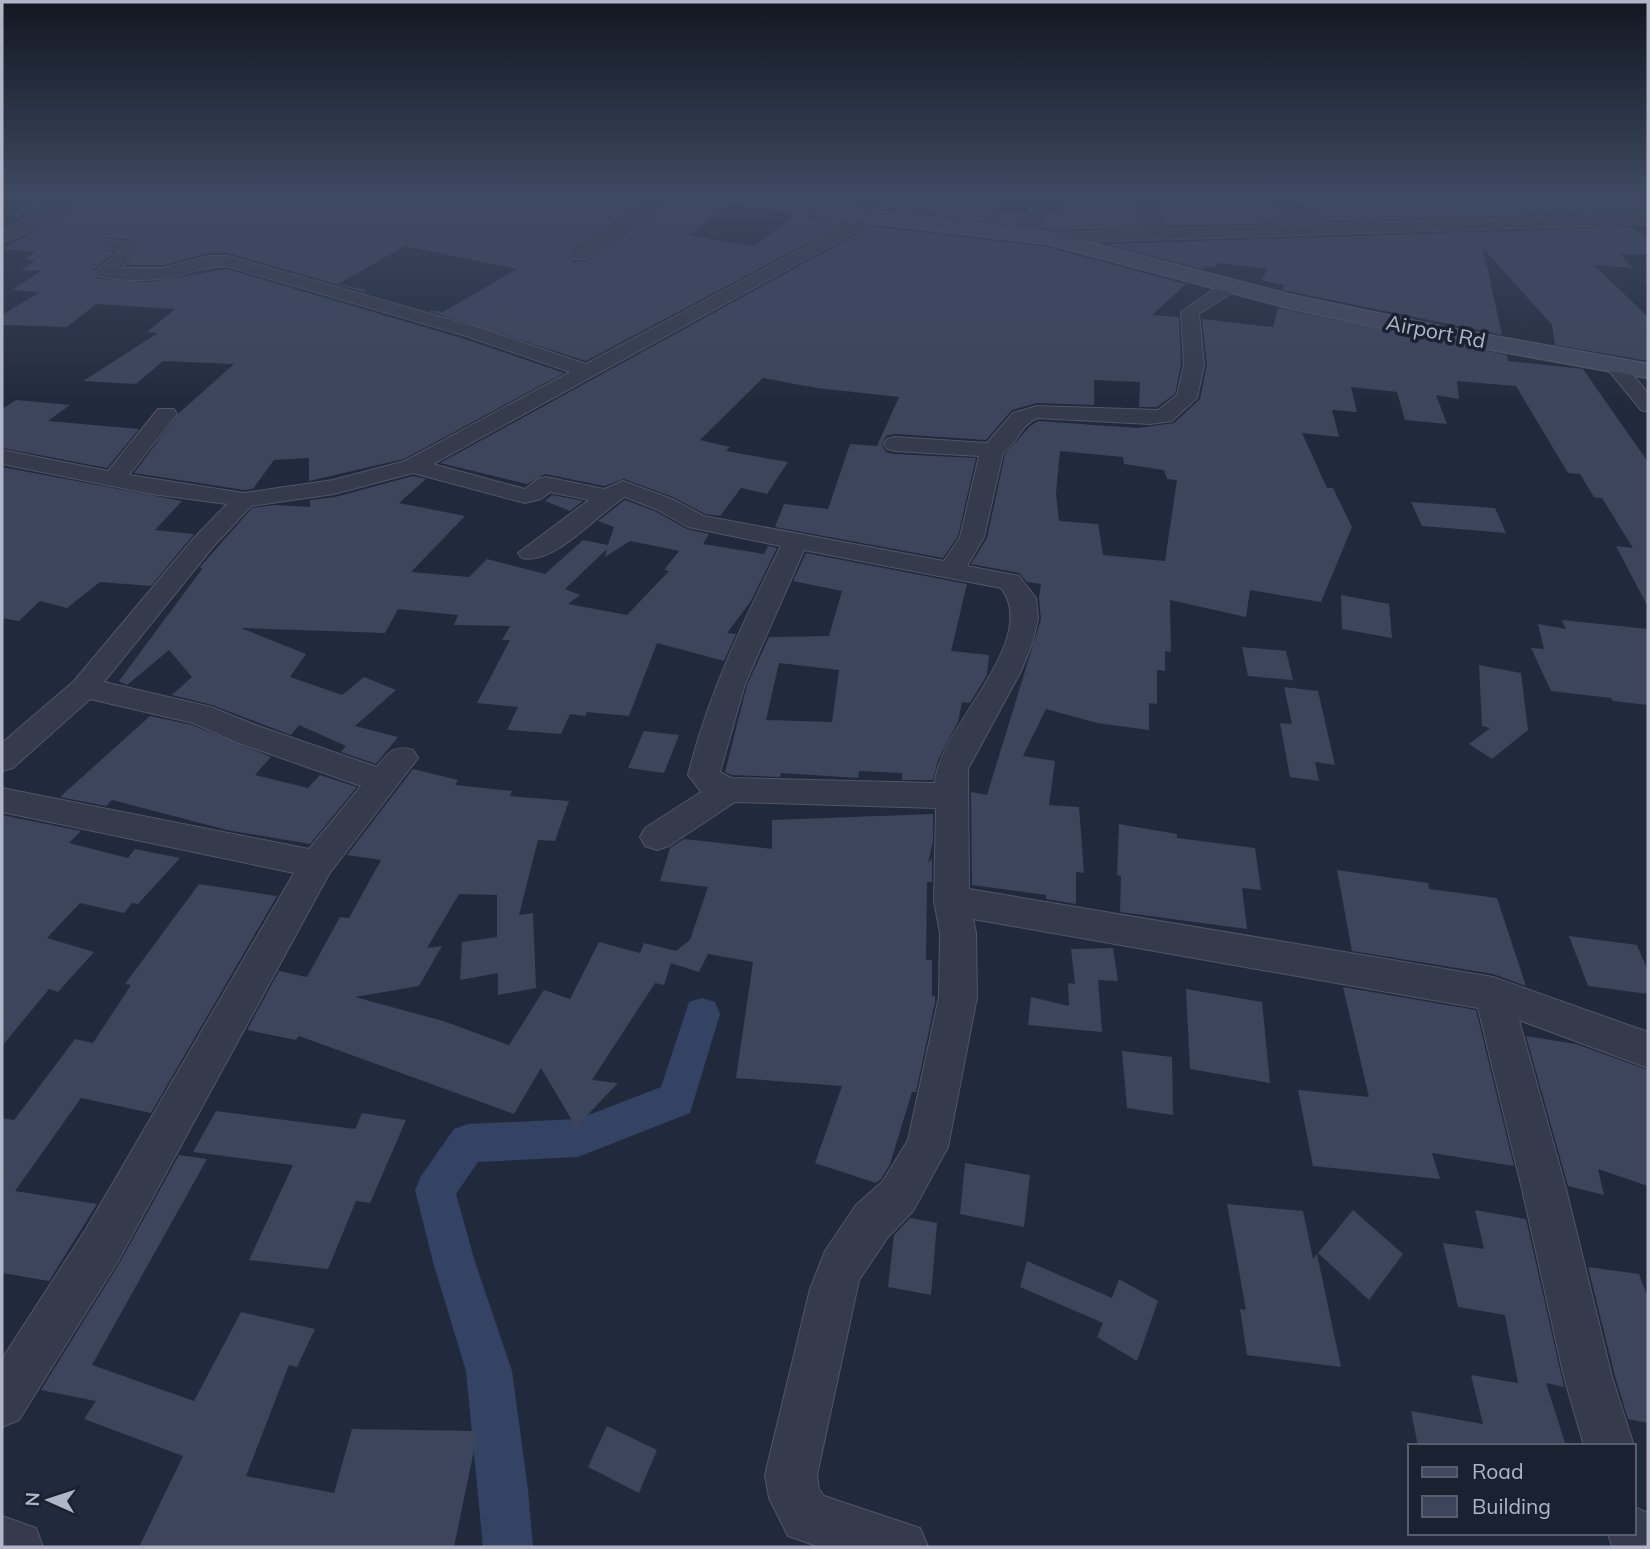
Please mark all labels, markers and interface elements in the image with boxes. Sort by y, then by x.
street label: Airport Rd [1384,309,1488,353]
legend [1408,1444,1636,1535]
text: Road [1472,1458,1523,1484]
north arrow [14,1465,84,1535]
text: N [20,1491,44,1507]
text: Building [1472,1493,1551,1519]

